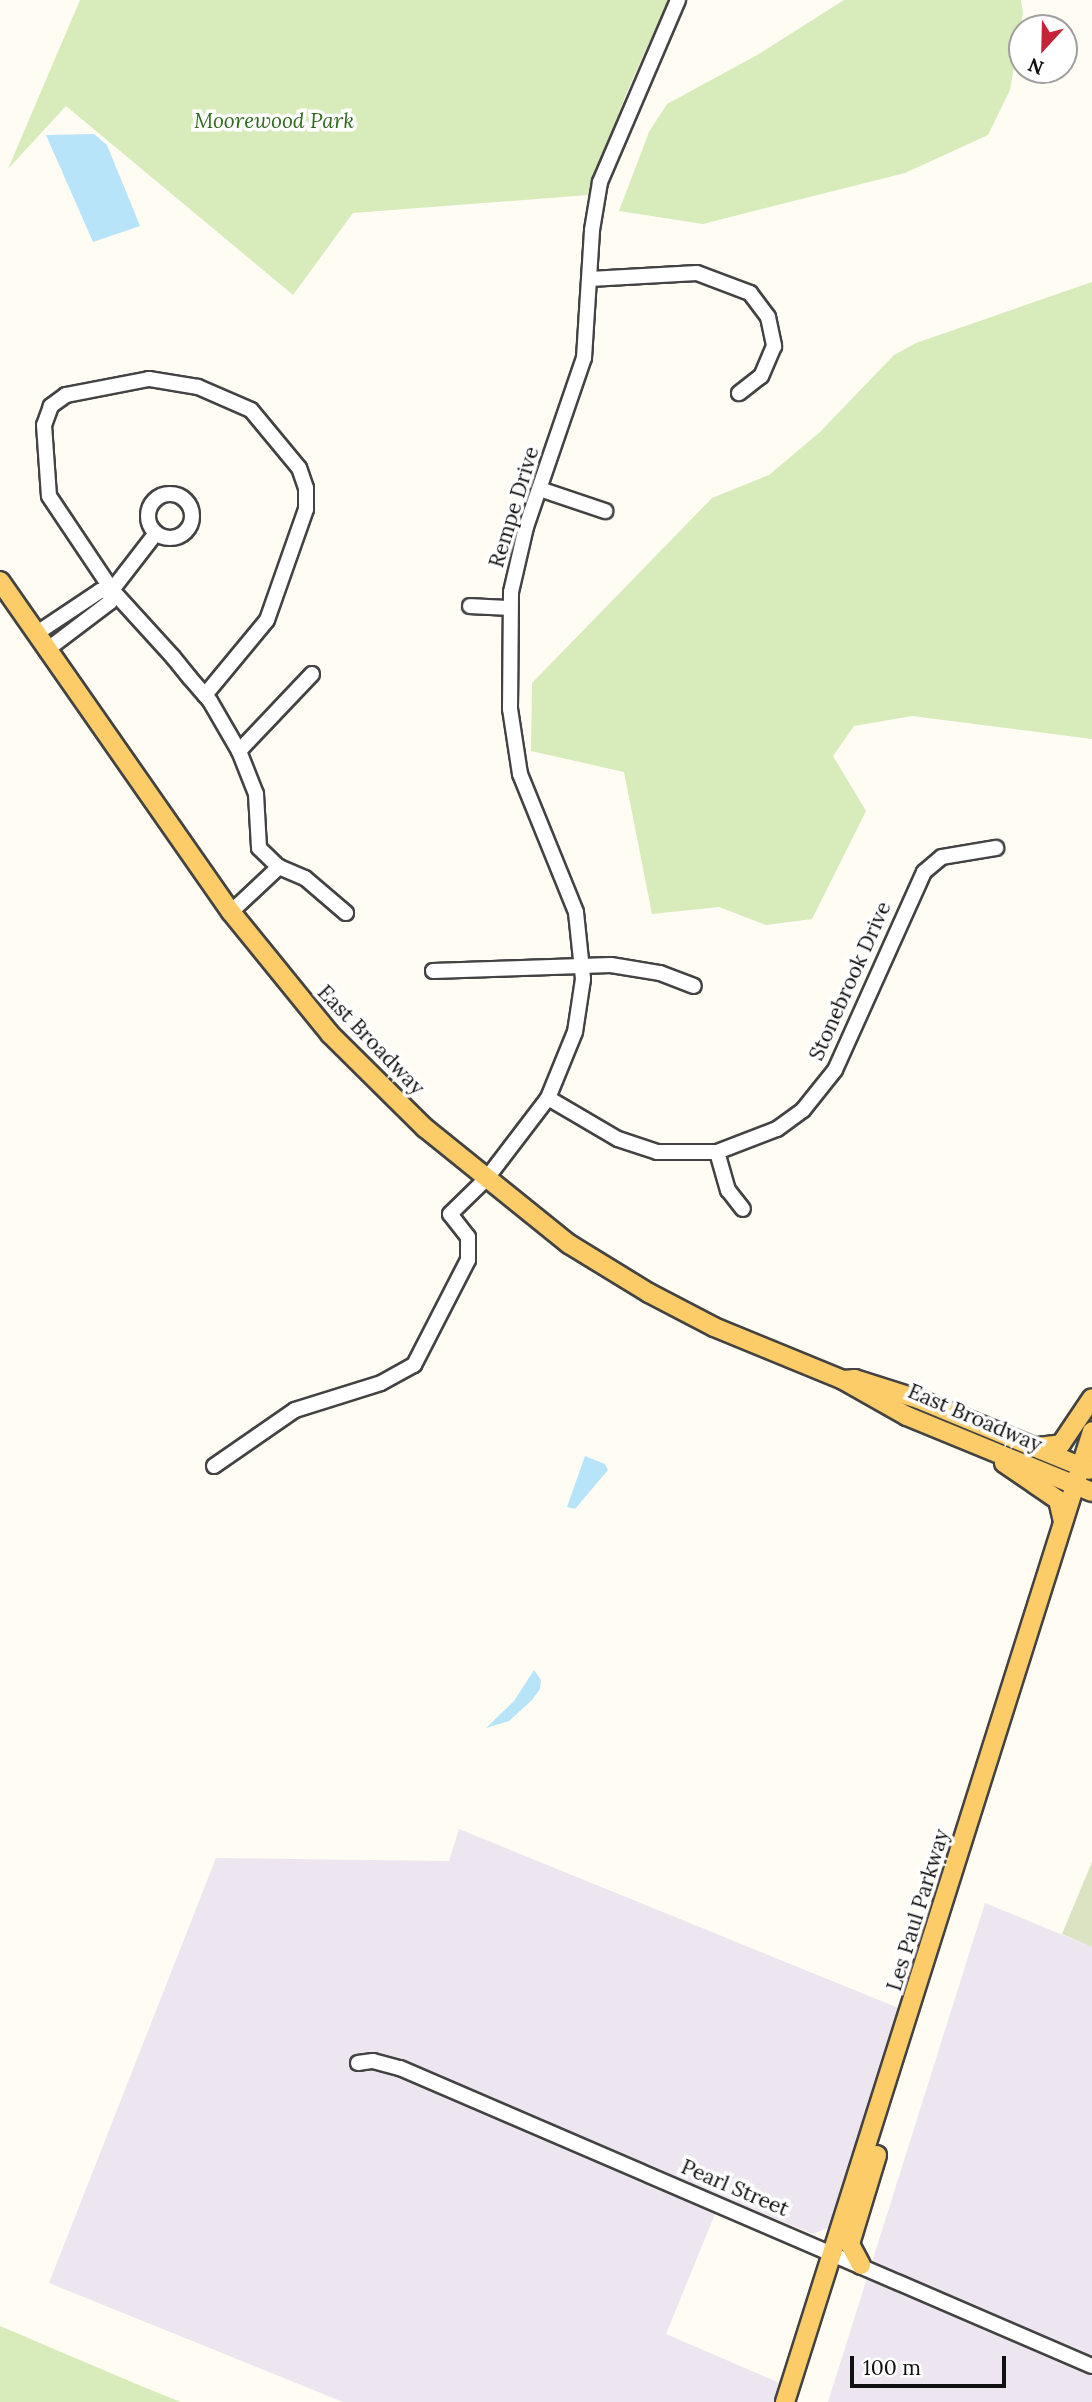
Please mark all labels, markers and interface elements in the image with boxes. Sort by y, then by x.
north arrow [1008,14,1078,84]
text: N [1025,53,1047,80]
park label: Moorewood Park [194,108,354,134]
street label: Rempe Drive [484,443,544,571]
street label: Stonebrook Drive [804,898,896,1064]
street label: East Broadway [312,980,430,1100]
street label: East Broadway [904,1378,1046,1458]
street label: Les Paul Parkway [881,1826,955,1994]
street label: Pearl Street [677,2154,793,2222]
scale bar [854,2342,1010,2386]
text: 100 m [863,2354,921,2381]

